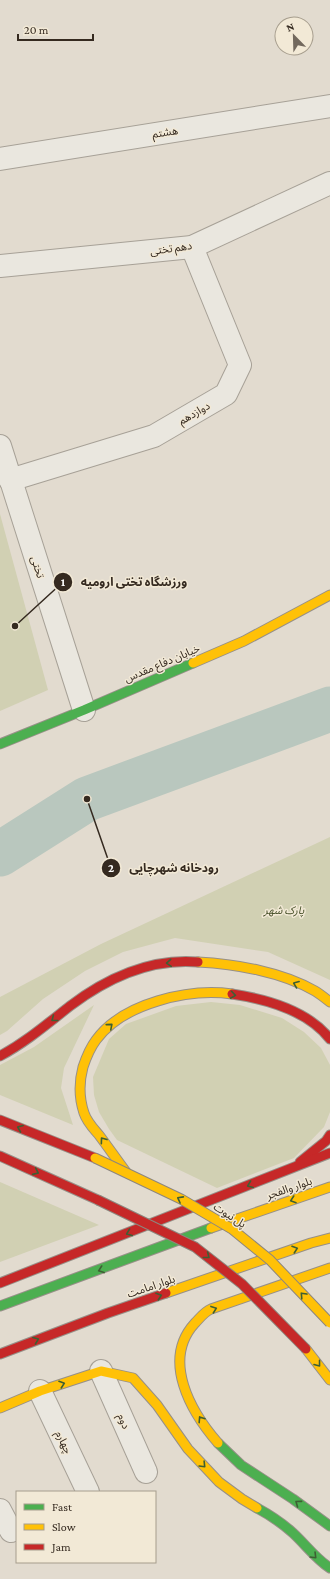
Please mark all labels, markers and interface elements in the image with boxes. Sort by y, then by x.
scale bar [18,16,93,42]
north arrow [274,16,314,56]
text: N [284,20,296,34]
text: 20 m [24,23,49,37]
street label: هشتم [151,124,179,143]
street label: دهم تختی [149,239,193,260]
street label: دوازدهم [176,399,213,429]
street label: تختی [28,554,47,580]
callout: ورزشگاه تختی ارومیه [53,570,195,594]
text: 1 [61,575,66,589]
text: ورزشگاه تختی ارومیه [81,575,187,589]
street label: خیابان دفاع مقدس [122,641,203,686]
callout: رودخانه شهرچایی [101,856,227,880]
text: 2 [108,861,114,875]
text: رودخانه شهرچایی [129,861,219,877]
park label: پارک شهر [263,904,305,918]
one-way arrow [166,959,172,968]
one-way arrow [293,980,300,988]
one-way arrow [230,990,236,999]
one-way arrow [51,1014,58,1021]
one-way arrow [106,1023,113,1030]
one-way arrow [16,1124,23,1132]
one-way arrow [101,1138,108,1145]
one-way arrow [31,1167,39,1175]
street label: بلوار والفجر [264,1175,314,1203]
one-way arrow [247,1180,254,1188]
one-way arrow [290,1195,297,1203]
one-way arrow [176,1196,184,1203]
street label: پل نبوت [210,1200,248,1232]
one-way arrow [126,1228,133,1236]
one-way arrow [291,1245,298,1254]
one-way arrow [202,1251,209,1258]
one-way arrow [97,1265,104,1273]
street label: بلوار امامت [126,1272,177,1301]
one-way arrow [155,1292,162,1300]
one-way arrow [300,1292,308,1300]
one-way arrow [210,1306,217,1314]
one-way arrow [33,1337,40,1345]
one-way arrow [313,1360,320,1367]
one-way arrow [59,1380,66,1389]
street label: دوم [114,1411,133,1431]
one-way arrow [198,1416,206,1423]
street label: چهارم [51,1428,75,1457]
one-way arrow [199,1460,206,1468]
legend [16,1491,156,1563]
text: Fast [52,1500,73,1514]
one-way arrow [296,1501,303,1508]
text: Slow [52,1520,76,1534]
text: Jam [51,1540,71,1554]
one-way arrow [309,1551,317,1559]

